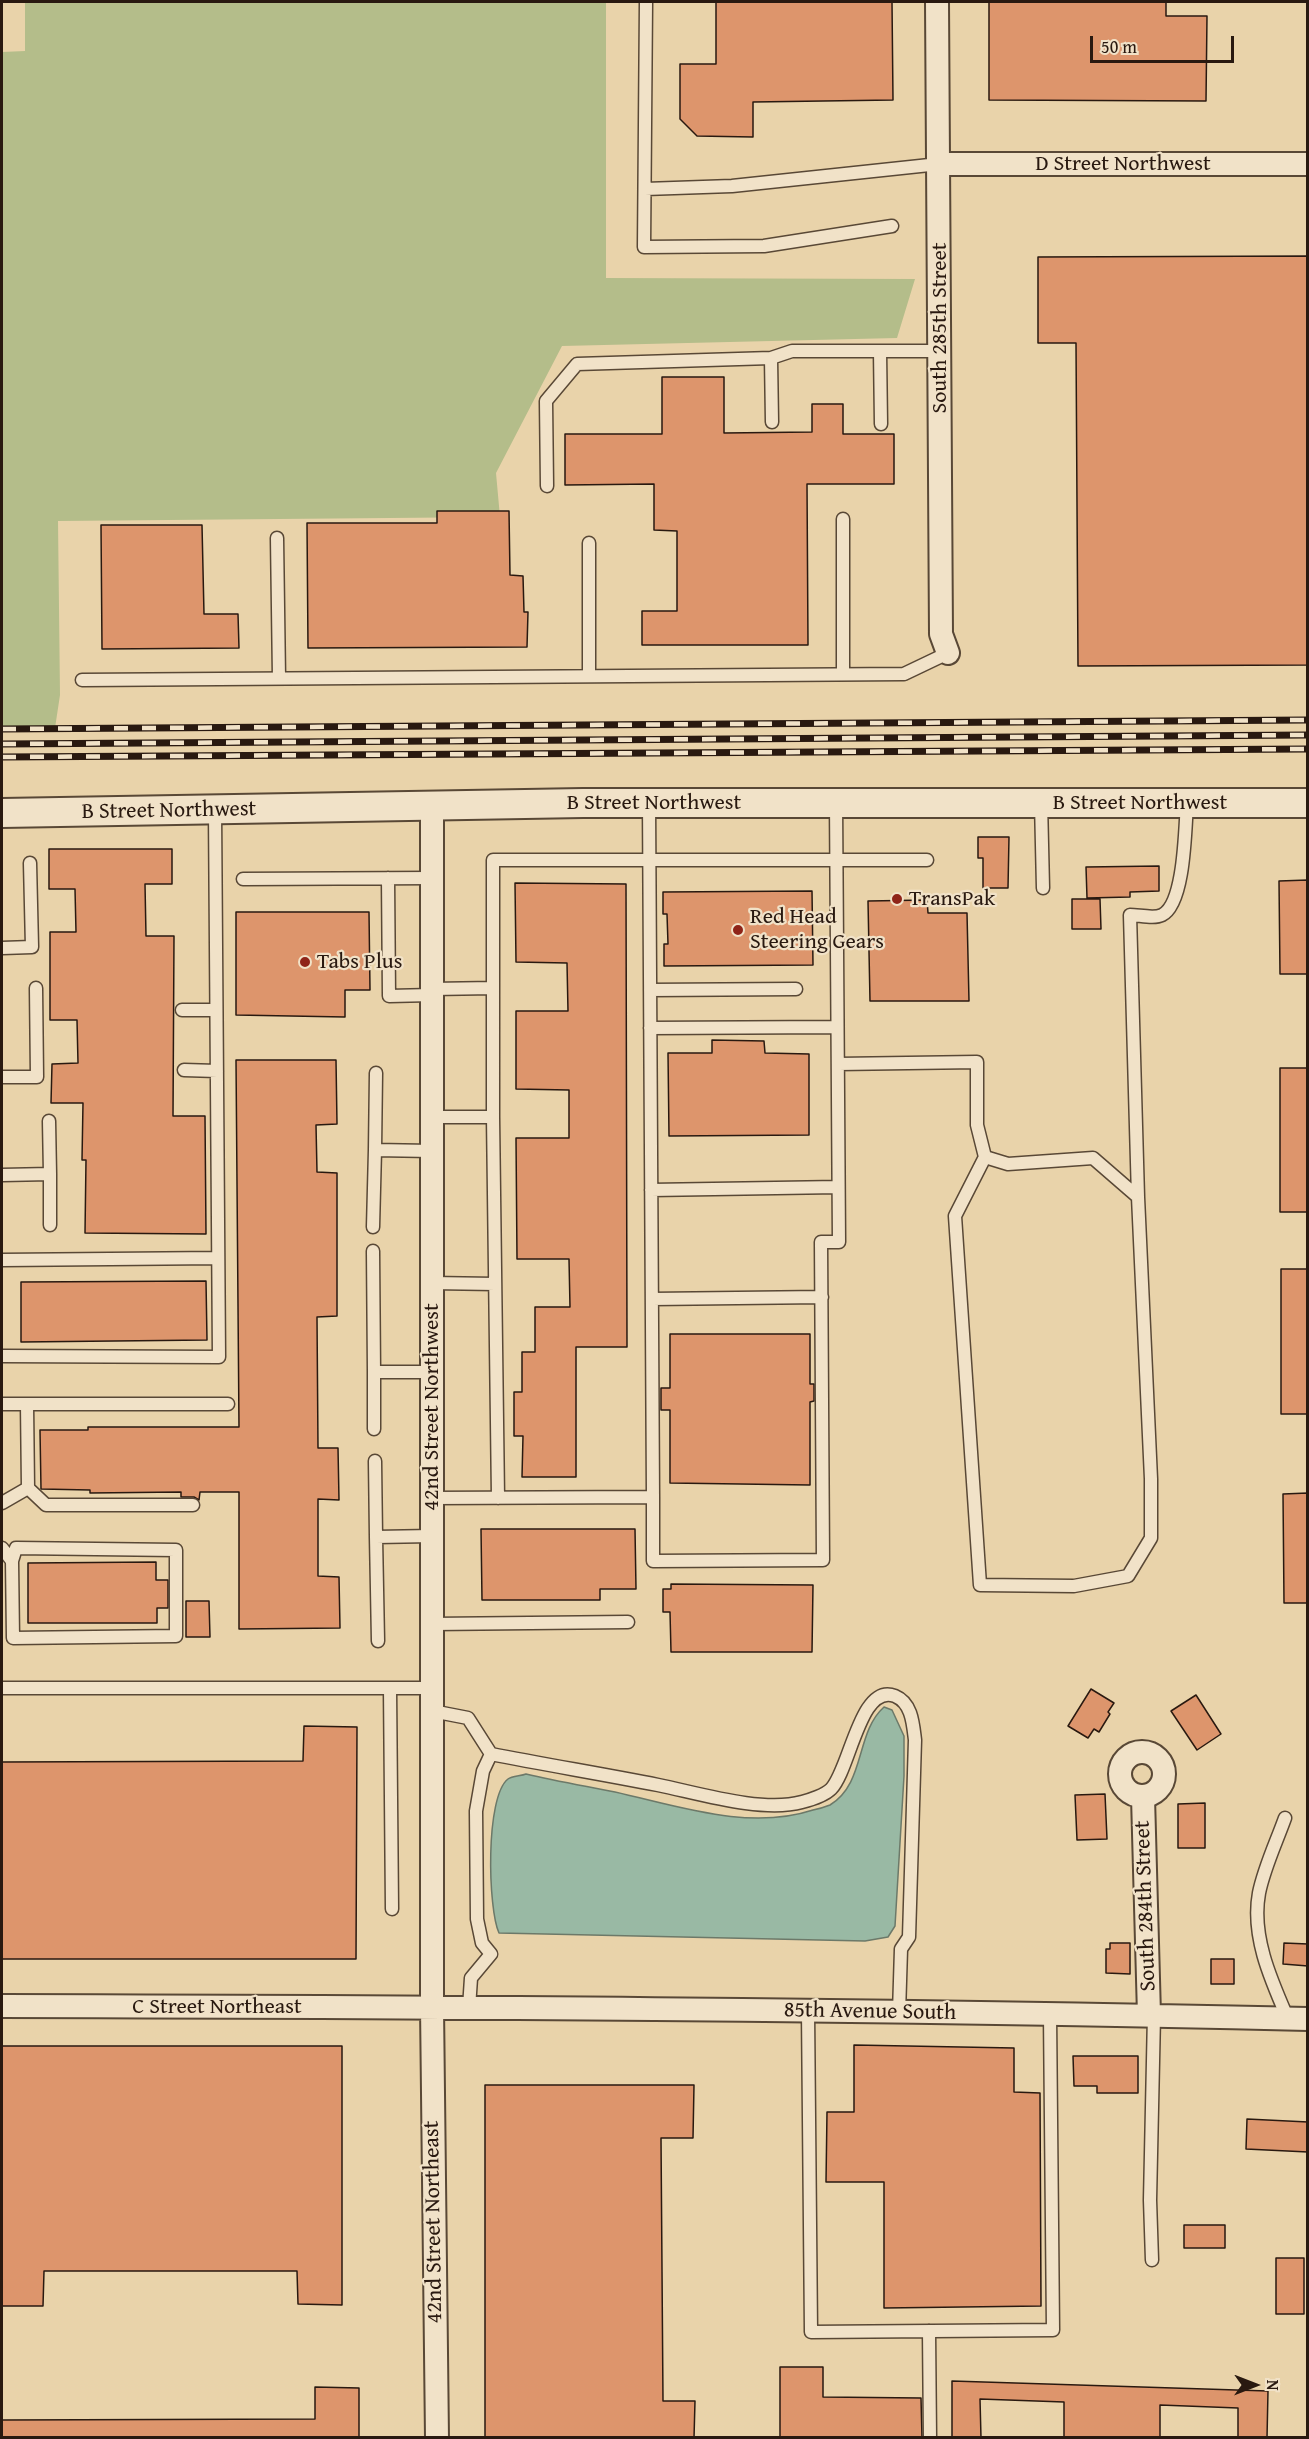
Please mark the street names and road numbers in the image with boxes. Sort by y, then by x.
street label: D Street Northwest [1035,151,1211,177]
street label: South 285th Street [927,242,953,414]
street label: B Street Northwest [567,790,741,816]
street label: B Street Northwest [1053,790,1227,816]
street label: B Street Northwest [81,796,257,826]
street label: 42nd Street Northwest [419,1303,445,1511]
street label: South 284th Street [1130,1820,1162,1992]
street label: C Street Northeast [132,1994,302,2020]
street label: 85th Avenue South [783,1997,957,2027]
street label: 42nd Street Northeast [419,2120,449,2324]

